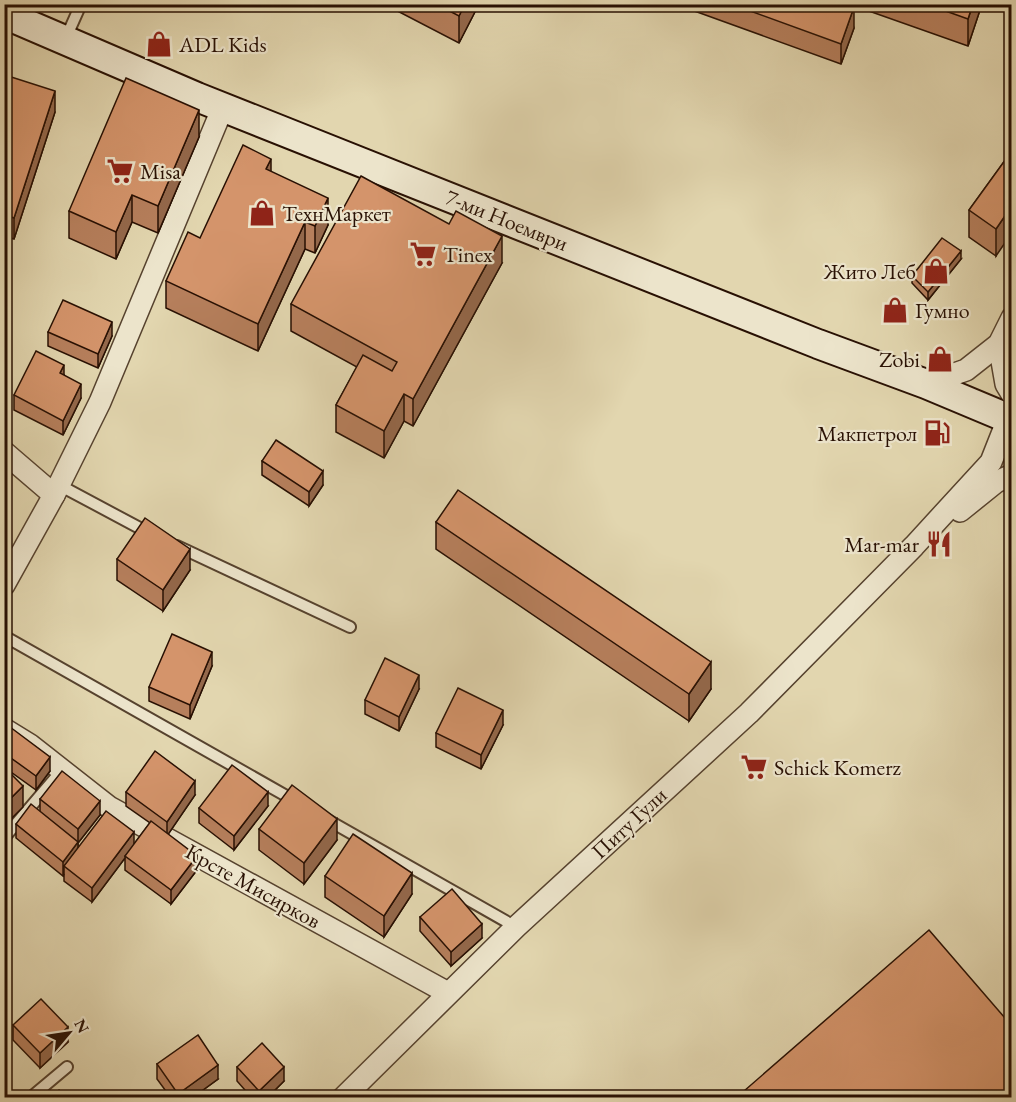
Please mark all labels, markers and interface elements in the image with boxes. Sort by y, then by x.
shop icon: ADL Kids [144,29,174,59]
place label: ADL Kids [178,30,267,59]
supermarket icon: Misa [105,156,135,186]
place label: Misa [140,157,181,186]
street label: 7-ми Ноември [441,182,573,258]
shop icon: ТехнМаркет [247,198,277,228]
place label: ТехнМаркет [282,199,391,228]
supermarket icon: Tinex [408,239,438,269]
place label: Tinex [443,240,493,269]
shop icon: Жито Леб [921,256,951,286]
place label: Жито Леб [823,257,916,286]
shop icon: Гумно [880,295,910,325]
place label: Гумно [915,296,970,325]
shop icon: Zobi [925,344,955,374]
place label: Zobi [879,345,920,374]
fuel station icon: Макпетрол [922,418,952,448]
place label: Макпетрол [817,419,917,448]
restaurant icon: Mar-mar [924,529,954,559]
place label: Mar-mar [844,530,920,559]
supermarket icon: Schick Komerz [739,752,769,782]
place label: Schick Komerz [774,753,901,782]
street label: Питу Гули [585,780,673,865]
street label: Крсте Мисирков [180,837,326,935]
north arrow [39,1003,99,1063]
text: N [69,1015,94,1037]

